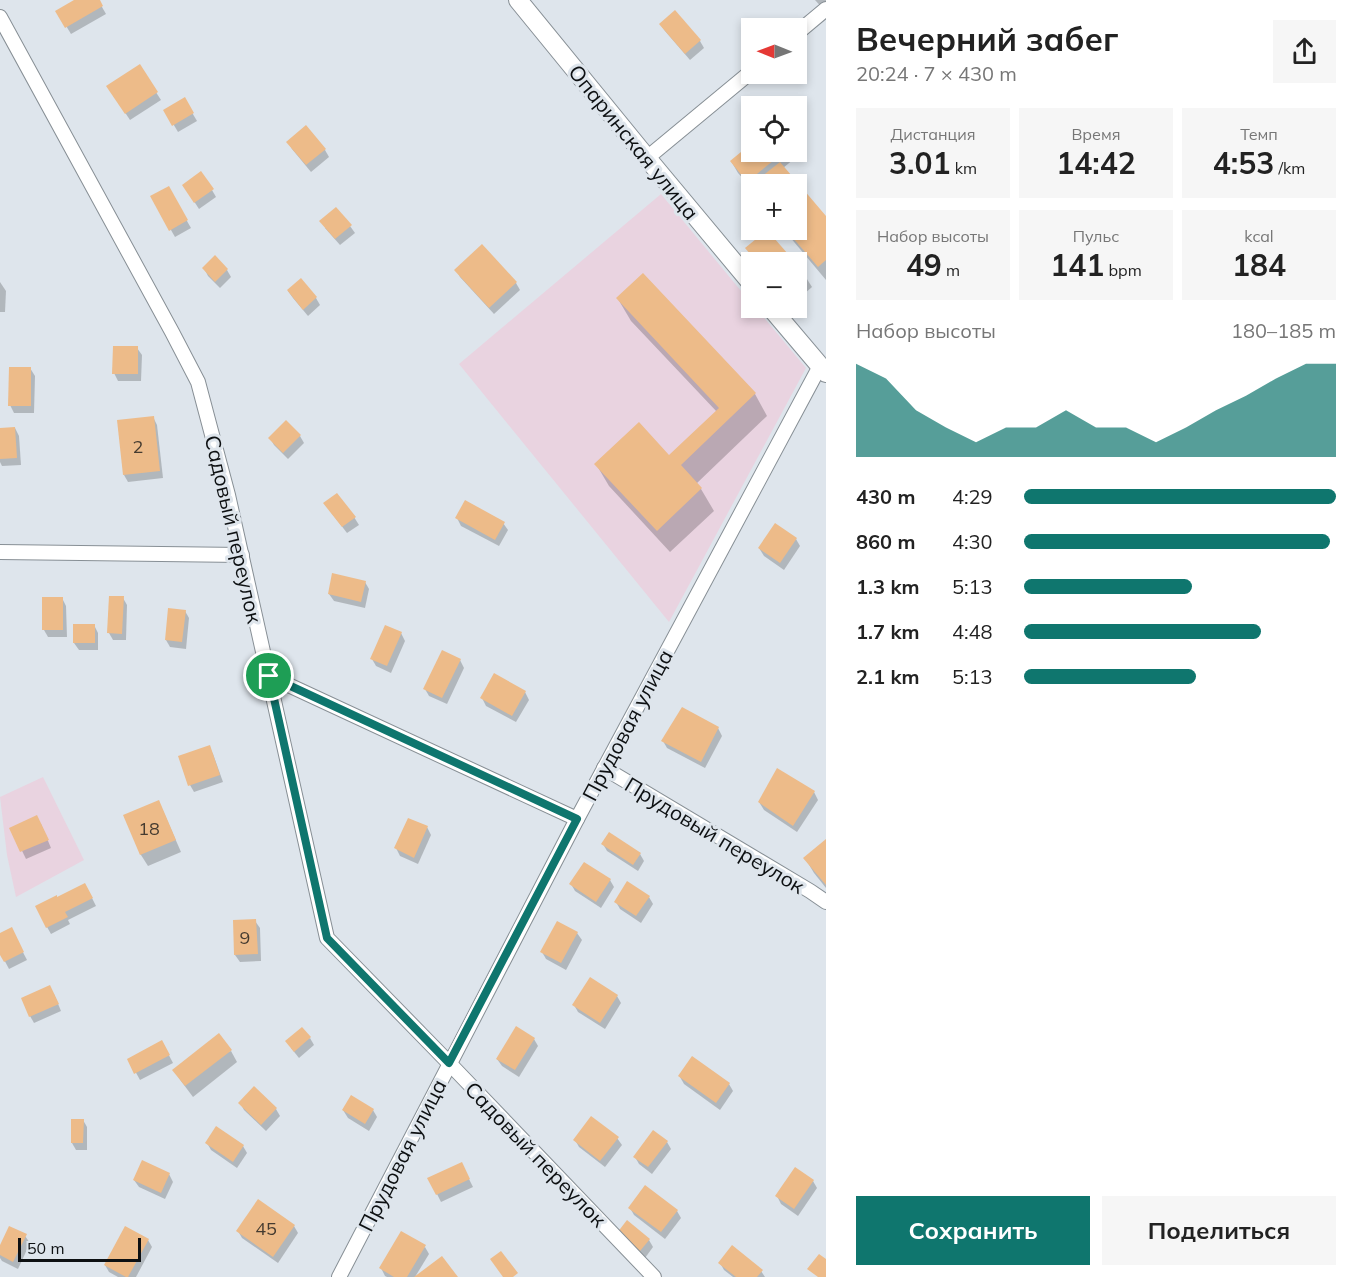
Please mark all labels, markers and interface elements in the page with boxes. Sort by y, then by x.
north arrow [741,18,807,84]
map controls [741,18,807,318]
text: Вечерний забег [856,18,1118,59]
button: share [1273,20,1336,83]
street label: Опаринская улица [563,59,705,225]
text: 20:24 · 7 × 430 m [856,61,1017,86]
button: locate [741,96,807,162]
text: Дистанция [890,124,976,144]
text: Время [1071,124,1121,144]
text: Темп [1240,124,1278,144]
text: 3.01 [889,144,950,182]
text: 14:42 [1056,144,1136,182]
text: 4:53 [1213,144,1274,182]
text: km [950,158,977,178]
text: /km [1274,158,1305,178]
button: + [741,174,807,240]
text: Набор высоты [877,226,989,246]
text: Пульс [1073,226,1119,246]
text: kcal [1244,226,1274,246]
text: 49 [906,246,942,284]
text: 141 [1050,246,1104,284]
text: 184 [1232,246,1286,284]
button: − [741,252,807,318]
text: m [942,260,960,280]
text: bpm [1104,260,1142,280]
text: Набор высоты [856,318,996,343]
text: 180–185 m [1231,318,1336,343]
street label: Садовый переулок [200,432,268,626]
house number: 2 [133,435,143,458]
text: 430 m [856,484,915,509]
text: 4:29 [952,484,993,509]
text: 860 m [856,529,915,554]
text: 4:30 [952,529,993,554]
text: 1.3 km [856,574,919,599]
text: 5:13 [952,574,993,599]
text: 1.7 km [856,619,919,644]
text: 4:48 [952,619,993,644]
street label: Прудовая улица [576,645,678,805]
pin [243,650,294,701]
icon: arrive [252,659,285,692]
text: 2.1 km [856,664,919,689]
text: 5:13 [952,664,993,689]
street label: Прудовый переулок [620,771,810,899]
house number: 18 [138,817,160,840]
house number: 9 [240,926,250,949]
street label: Прудовая улица [352,1074,452,1236]
street label: Садовый переулок [460,1076,613,1233]
button: Сохранить [856,1196,1090,1265]
button: Поделиться [1102,1196,1336,1265]
house number: 45 [255,1217,277,1240]
scale bar [18,1235,141,1262]
text: 50 m [27,1238,64,1258]

